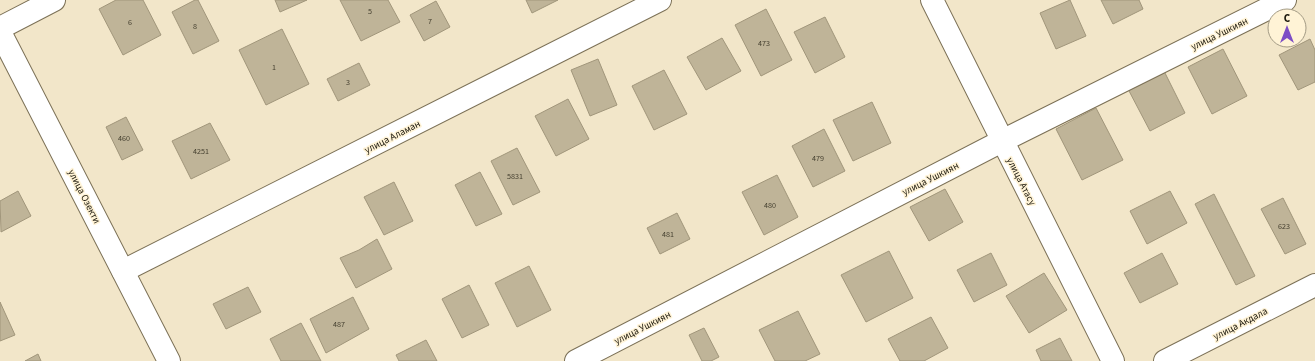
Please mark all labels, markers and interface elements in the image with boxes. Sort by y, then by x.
house number: 5 [368,6,372,17]
north arrow [1267,8,1307,48]
text: С [1284,11,1291,26]
street label: улица Ушкиян [1189,14,1250,54]
house number: 7 [428,16,432,27]
house number: 6 [128,17,132,28]
house number: 8 [193,21,197,32]
house number: 473 [758,38,770,49]
house number: 1 [272,62,276,73]
house number: 3 [346,77,350,88]
street label: улица Аламан [362,117,423,157]
house number: 460 [118,133,130,144]
house number: 4251 [193,146,209,157]
house number: 479 [812,153,824,164]
street label: улица Атасу [1003,155,1039,208]
street label: улица Ушкиян [900,159,961,199]
street label: улица Озекти [64,167,104,226]
house number: 5831 [507,171,523,182]
house number: 480 [764,200,776,211]
house number: 623 [1278,221,1290,232]
house number: 481 [662,229,674,240]
street label: улица Акдала [1211,304,1270,344]
street label: улица Ушкиян [612,308,673,348]
house number: 487 [333,319,345,330]

